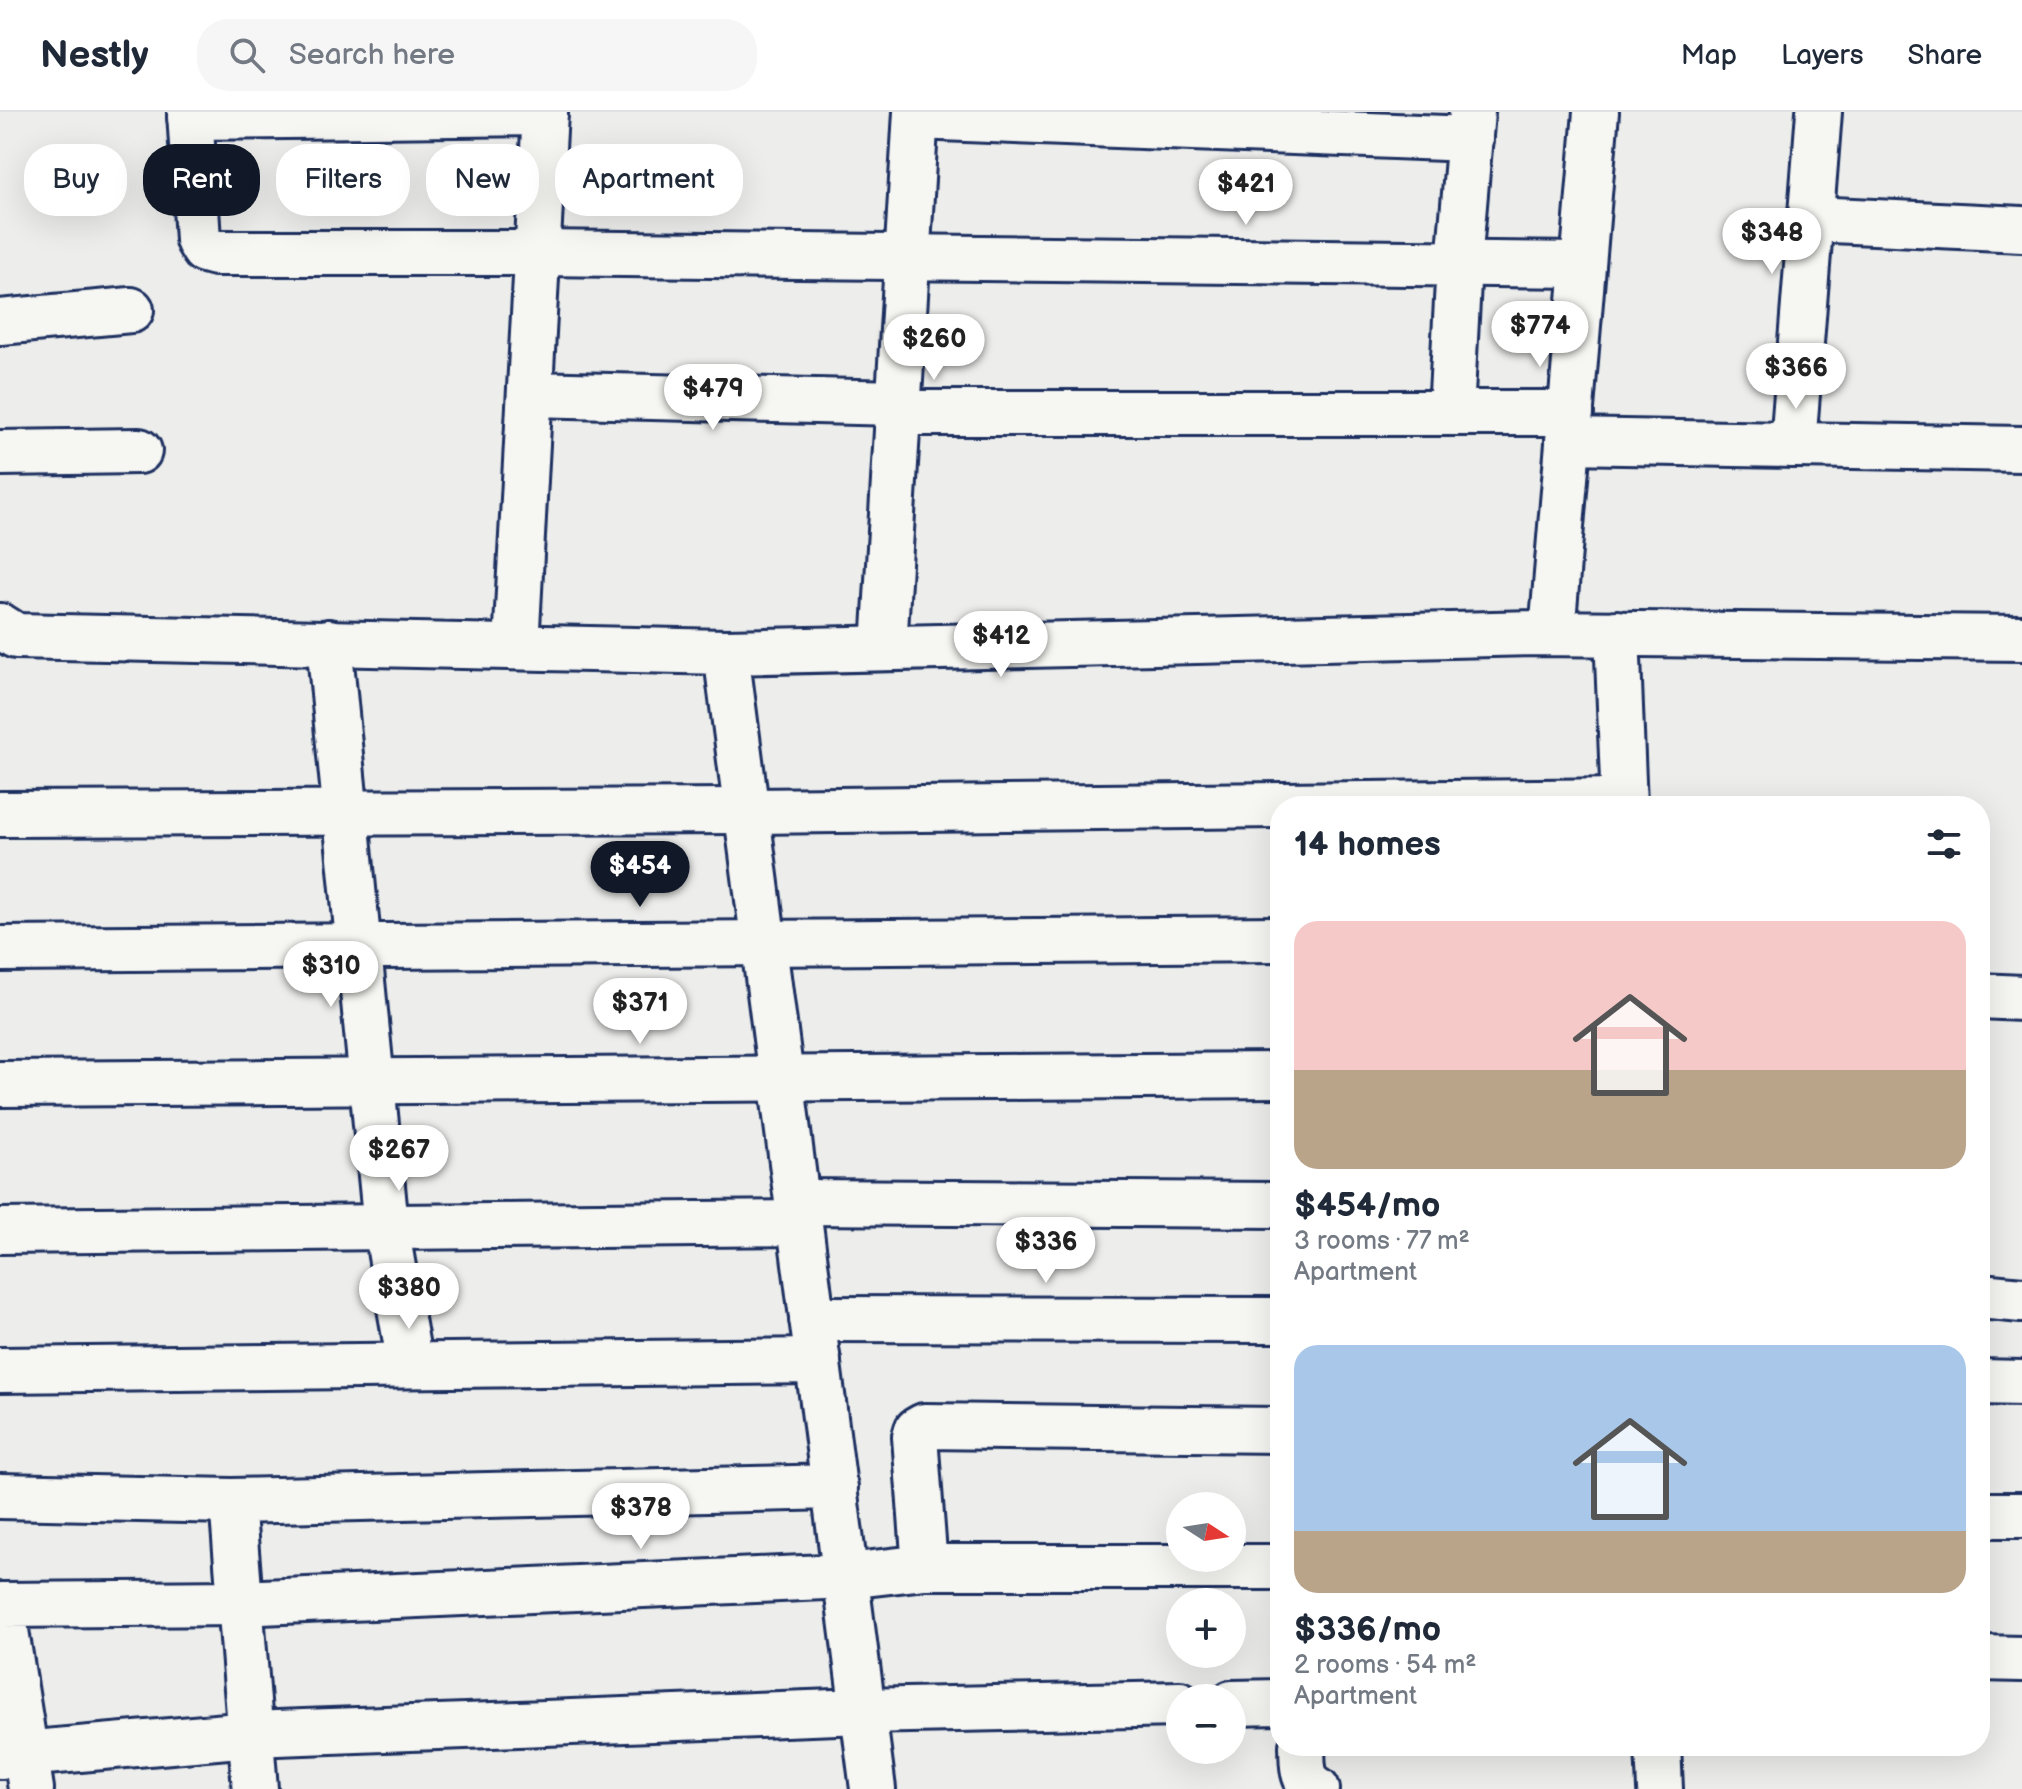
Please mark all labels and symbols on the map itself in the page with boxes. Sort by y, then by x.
pin: $421 [1199,159,1293,227]
pin: $348 [1725,208,1819,276]
pin: $774 [1493,301,1587,369]
pin: $260 [887,314,981,382]
pin: $366 [1749,343,1843,411]
pin: $479 [666,364,760,432]
pin: $412 [954,611,1048,679]
pin: $454 [593,841,687,909]
pin: $310 [284,941,378,1009]
pin: $371 [593,978,687,1046]
pin: $267 [352,1125,446,1193]
pin: $336 [999,1217,1093,1285]
pin: $380 [362,1263,456,1331]
pin: $378 [594,1483,688,1551]
north arrow [1166,1492,1246,1572]

